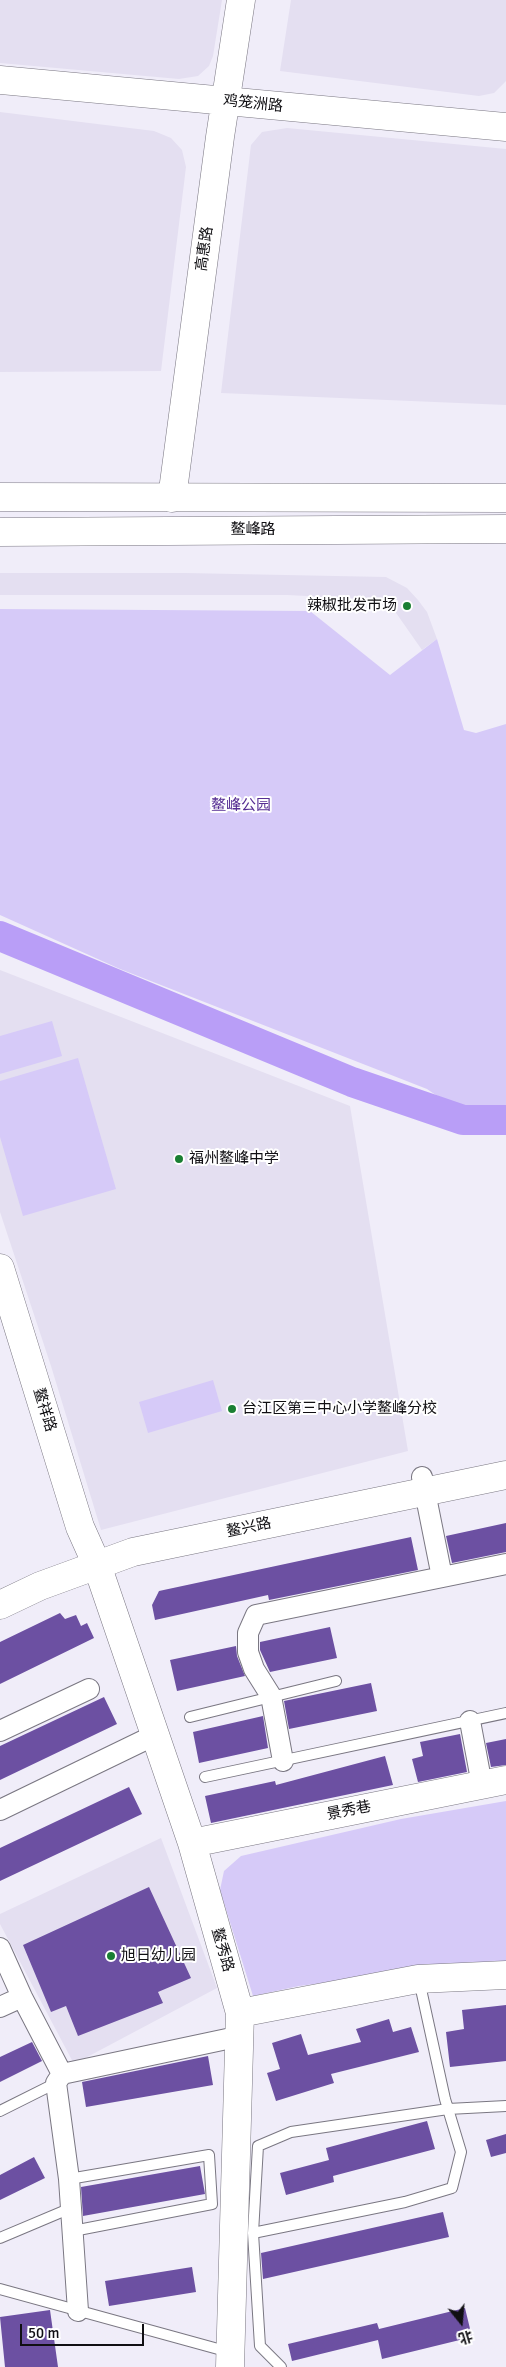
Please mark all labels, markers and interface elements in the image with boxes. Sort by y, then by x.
street label: 鸡笼洲路 [222,92,284,116]
street label: 高惠路 [193,225,217,273]
street label: 鳌峰路 [231,521,275,539]
place label: 辣椒批发市场 [307,597,397,615]
marker: 辣椒批发市场 [401,600,413,612]
park label: 鳌峰公园 [211,797,271,815]
place label: 福州鳌峰中学 [189,1150,279,1168]
marker: 福州鳌峰中学 [173,1153,185,1165]
street label: 鳌祥路 [29,1386,59,1434]
place label: 台江区第三中心小学鳌峰分校 [242,1400,437,1418]
marker: 台江区第三中心小学鳌峰分校 [226,1403,238,1415]
street label: 鳌兴路 [225,1515,273,1541]
street label: 景秀巷 [325,1798,373,1824]
street label: 鳌秀路 [207,1926,237,1974]
place label: 旭日幼儿园 [121,1947,196,1965]
marker: 旭日幼儿园 [105,1950,117,1962]
north arrow [436,2297,486,2347]
scale bar [22,2314,146,2346]
text: 50 m [28,2324,59,2342]
text: 北 [456,2327,475,2347]

